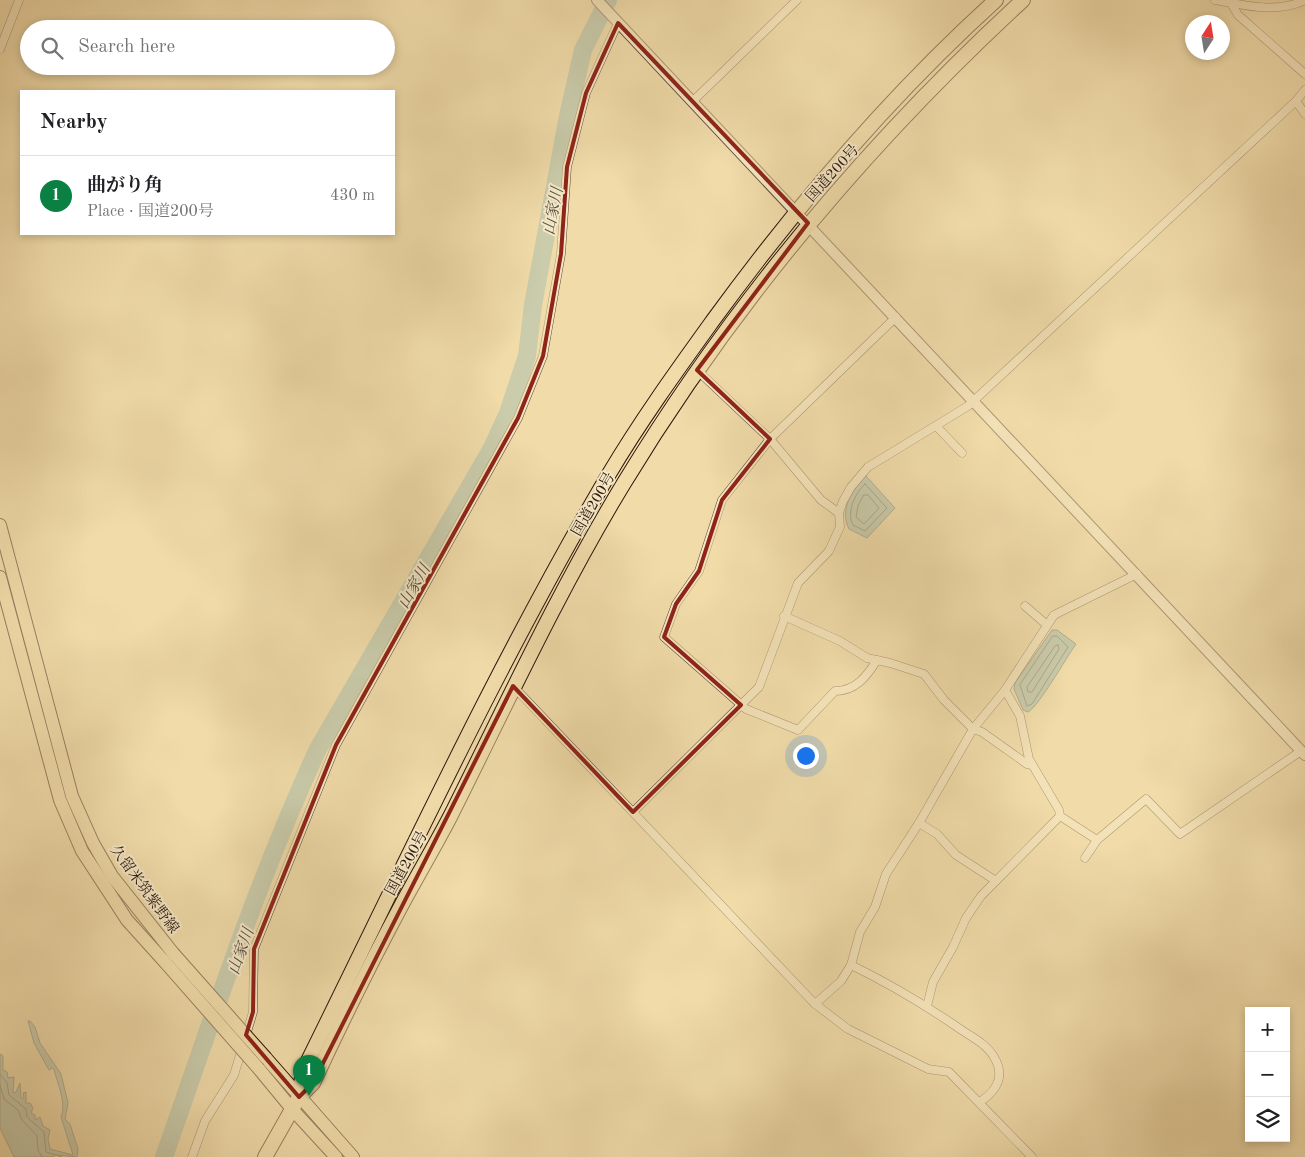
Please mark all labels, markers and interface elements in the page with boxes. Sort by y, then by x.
north arrow [1185,15,1230,60]
search box [20,20,395,75]
icon: search [38,34,66,62]
text: Search here [78,38,175,57]
text: Nearby [40,112,108,133]
street label: 国道200号 [802,141,862,205]
text: 曲がり角 [87,177,163,196]
water label: 山家川 [540,184,567,236]
text: 1 [51,188,61,204]
text: 430 m [330,188,375,204]
text: Place · 国道200号 [87,204,214,220]
street label: 国道200号 [568,469,619,539]
water label: 山家川 [394,559,435,612]
your location [793,743,819,769]
street label: 国道200号 [382,828,431,898]
street label: 久留米筑紫野線 [107,842,182,937]
water label: 山家川 [224,924,258,977]
map controls [1245,1007,1290,1142]
button: + [1245,1007,1290,1052]
button: − [1245,1052,1290,1097]
pin: 1 [293,1055,325,1096]
button: layers [1245,1097,1290,1142]

